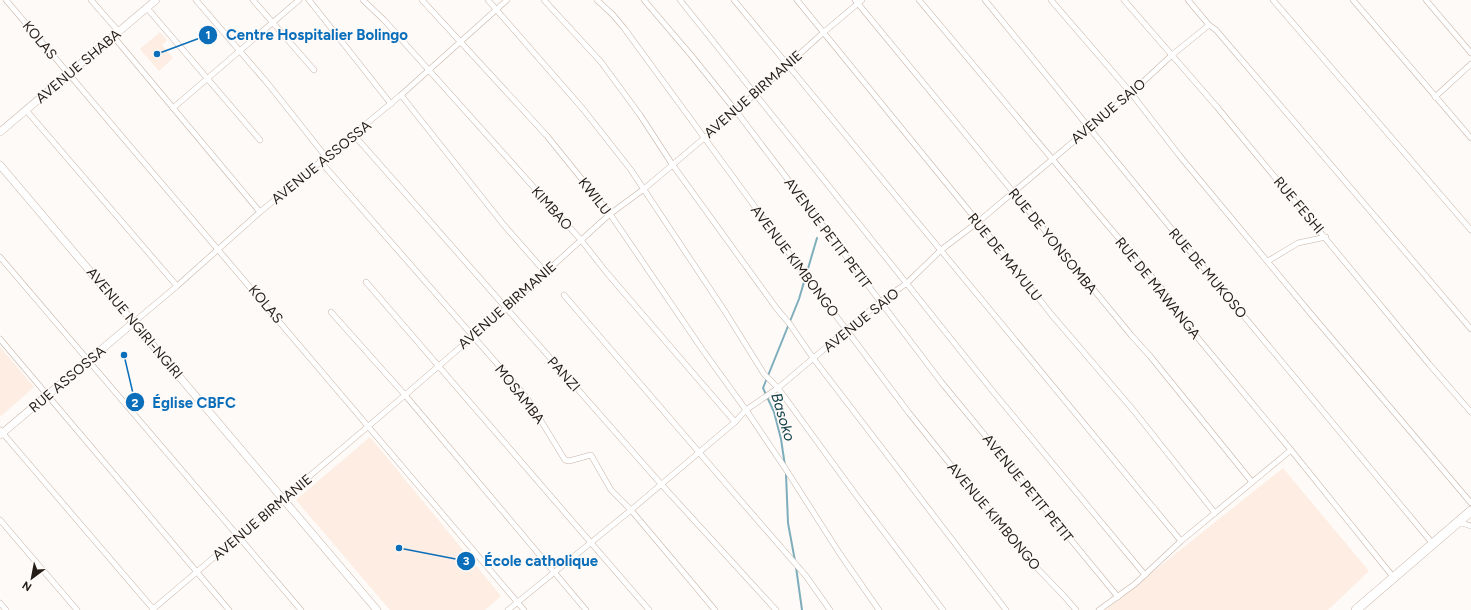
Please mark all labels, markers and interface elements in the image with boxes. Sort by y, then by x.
street label: KOLAS [19,18,61,63]
callout: Centre Hospitalier Bolingo [198,22,416,49]
street label: AVENUE SHABA [32,25,125,107]
text: Centre Hospitalier Bolingo [226,26,408,44]
text: 1 [205,28,211,42]
street label: AVENUE BIRMANIE [701,47,806,142]
street label: AVENUE SAIO [1068,75,1149,147]
street label: AVENUE ASSOSSA [268,117,375,208]
street label: RUE FESHI [1270,173,1327,237]
street label: KWILU [575,174,615,218]
street label: AVENUE PETIT PETIT [780,175,875,292]
street label: KIMBAO [528,183,576,234]
street label: RUE DE YONSOMBA [1005,185,1101,298]
street label: AVENUE KIMBONGO [747,202,842,321]
street label: RUE DE MAYULU [964,210,1045,305]
street label: RUE DE MUKOSO [1165,225,1250,322]
street label: RUE DE MAWANGA [1111,234,1204,343]
street label: AVENUE BIRMANIE [455,258,560,353]
street label: AVENUE NGIRI-NGIRI [83,264,186,383]
street label: KOLAS [245,282,287,327]
street label: AVENUE SAIO [820,285,903,356]
street label: RUE ASSOSSA [26,342,109,416]
street label: PANZI [544,353,584,395]
street label: MOSAMBA [491,361,548,428]
callout: Église CBFC [125,389,244,416]
water label: Basoko [767,391,799,444]
text: Église CBFC [152,394,236,412]
text: 2 [132,396,139,410]
street label: AVENUE PETIT PETIT [979,431,1077,546]
street label: AVENUE KIMBONGO [944,459,1044,574]
street label: AVENUE BIRMANIE [209,471,316,564]
callout: École catholique [456,547,606,574]
text: École catholique [484,552,599,570]
text: 3 [463,554,470,568]
north arrow [12,558,52,598]
text: N [20,578,34,594]

